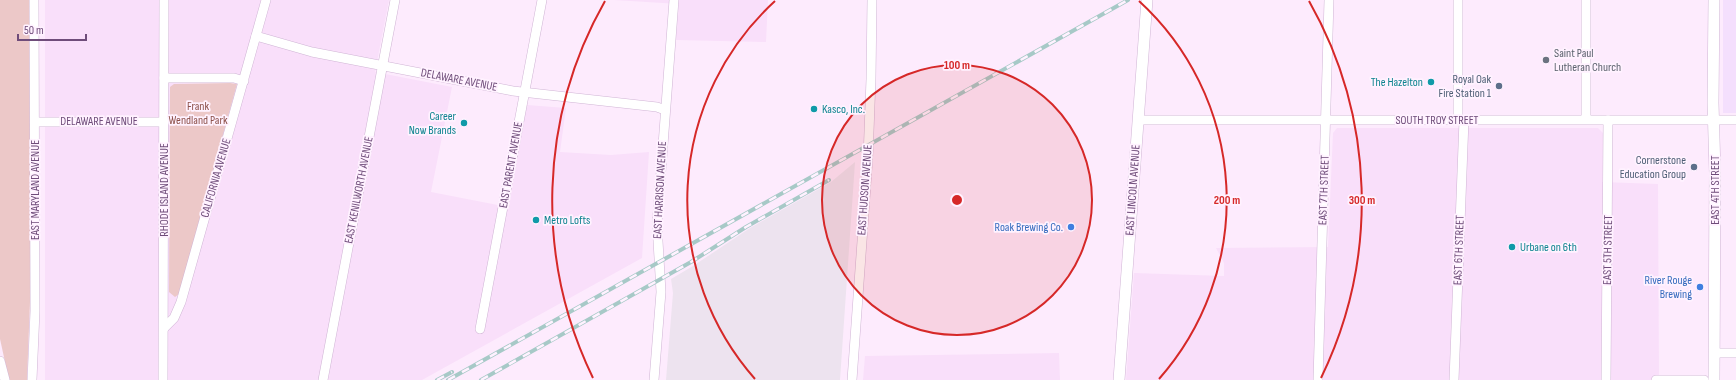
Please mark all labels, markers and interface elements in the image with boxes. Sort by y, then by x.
scale bar [18,16,86,42]
text: 50 m [24,23,44,38]
place label: Saint Paul Lutheran Church [1554,46,1621,75]
marker: Saint Paul Lutheran Church [1541,55,1551,65]
text: 100 m [944,58,970,73]
street label: DELAWARE AVENUE [420,65,499,95]
place label: Royal Oak Fire Station 1 [1439,72,1492,101]
place label: The Hazelton [1371,75,1423,90]
marker: The Hazelton [1426,77,1436,87]
marker: Royal Oak Fire Station 1 [1494,81,1504,91]
park label: Frank Wendland Park [168,99,228,128]
place label: Kasco, Inc. [822,102,865,117]
marker: Kasco, Inc. [809,104,819,114]
place label: Career Now Brands [409,109,457,138]
street label: SOUTH TROY STREET [1395,113,1479,128]
street label: DELAWARE AVENUE [60,114,138,129]
marker: Career Now Brands [459,118,469,128]
street label: EAST PARENT AVENUE [496,121,526,209]
street label: EAST KENILWORTH AVENUE [341,135,377,245]
street label: CALIFORNIA AVENUE [198,137,234,219]
street label: EAST MARYLAND AVENUE [28,140,43,240]
street label: EAST HARRISON AVENUE [650,141,670,239]
street label: RHODE ISLAND AVENUE [157,143,172,237]
street label: EAST HUDSON AVENUE [854,144,876,236]
street label: EAST LINCOLN AVENUE [1122,144,1144,236]
place label: Cornerstone Education Group [1620,153,1686,182]
street label: EAST 7TH STREET [1315,155,1333,225]
street label: EAST 4TH STREET [1708,155,1723,225]
marker: Cornerstone Education Group [1689,162,1699,172]
centre of rings [950,193,964,207]
text: 200 m [1214,193,1240,208]
text: 300 m [1349,193,1375,208]
place label: Metro Lofts [544,213,590,228]
marker: Metro Lofts [531,215,541,225]
street label: EAST 6TH STREET [1450,215,1468,285]
street label: EAST 5TH STREET [1600,215,1616,285]
place label: Roak Brewing Co. [994,220,1063,235]
marker: Roak Brewing Co. [1066,222,1076,232]
place label: Urbane on 6th [1520,240,1577,255]
marker: Urbane on 6th [1507,242,1517,252]
place label: River Rouge Brewing [1645,273,1692,302]
marker: River Rouge Brewing [1695,282,1705,292]

